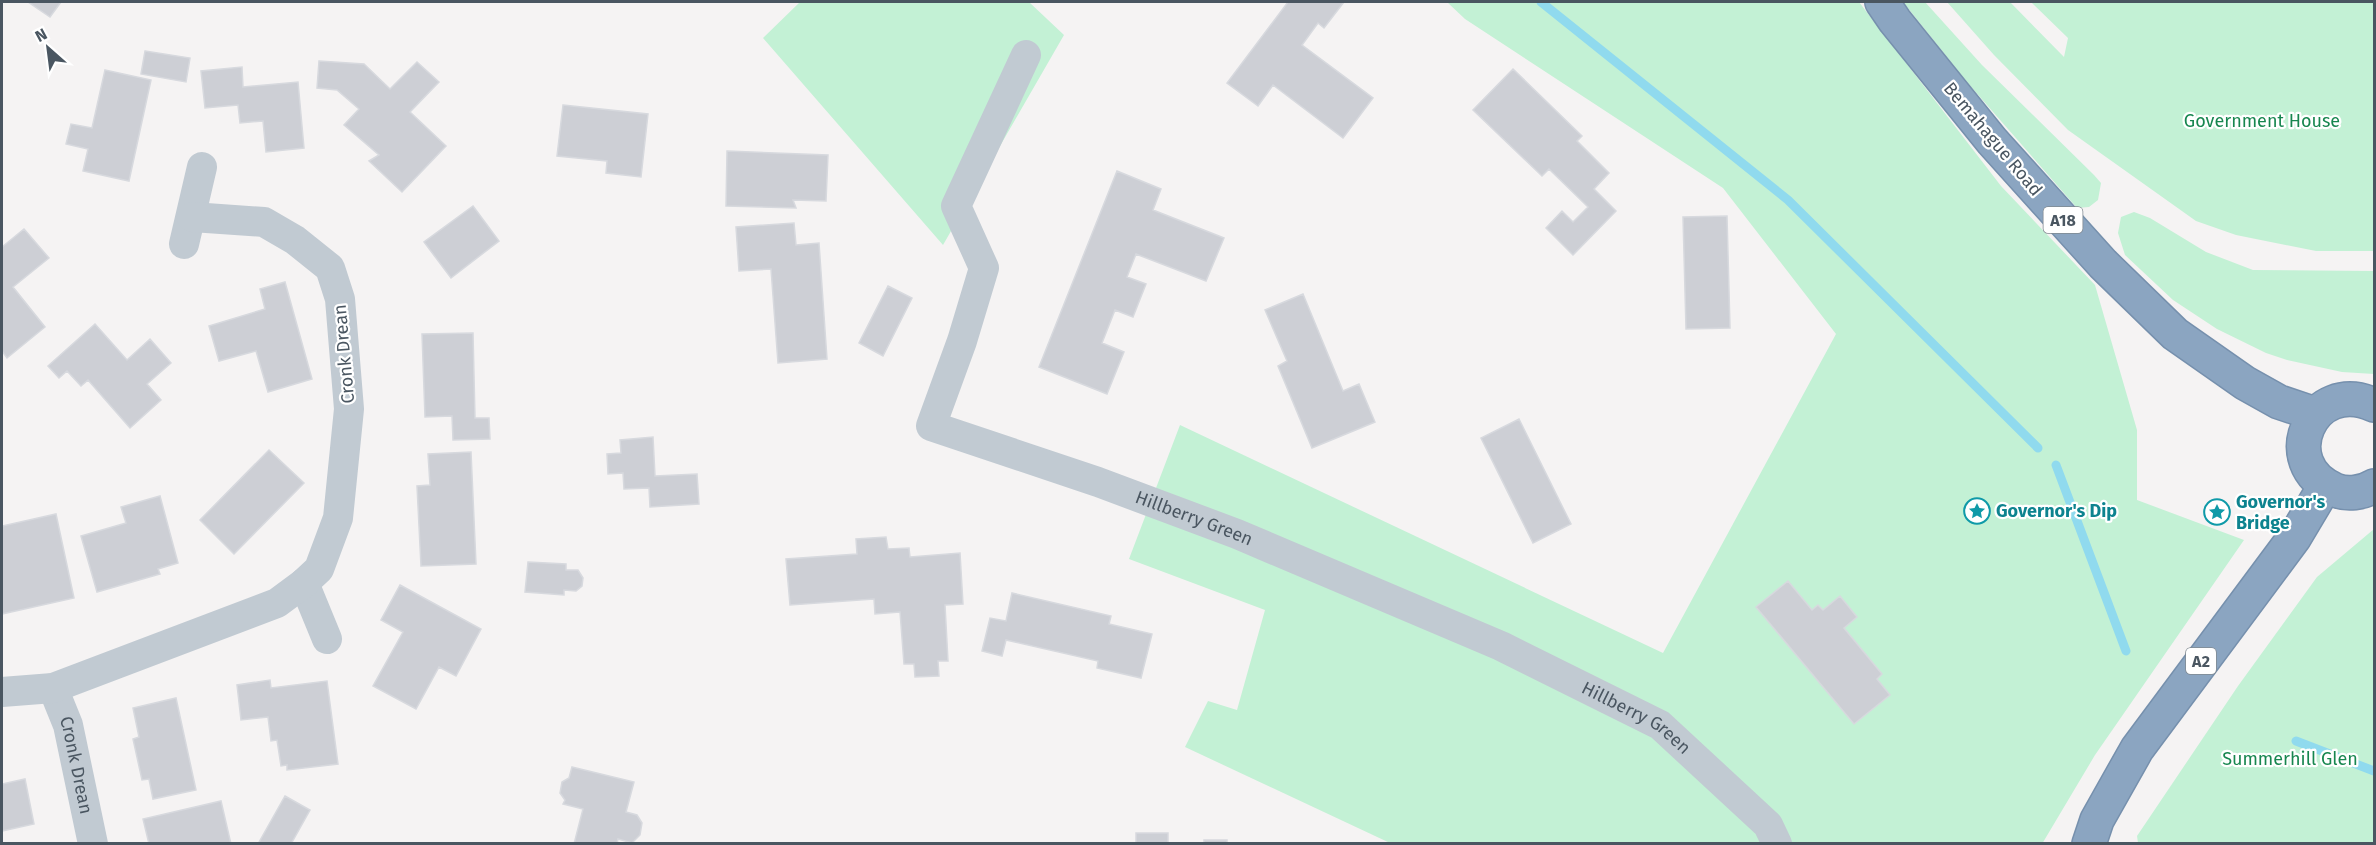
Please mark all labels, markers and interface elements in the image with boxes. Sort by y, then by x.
north arrow [18,18,78,78]
text: N [32,24,50,46]
street label: Bemahague Road [1939,78,2047,200]
park label: Government House [2184,110,2340,132]
road number: A18 [2044,207,2082,233]
street label: Cronk Drean [329,304,359,404]
street label: Hillberry Green [1132,486,1256,550]
place label: Governor's Bridge [2236,491,2326,534]
place icon: Governor's Dip [1962,496,1992,526]
place icon: Governor's Bridge [2202,497,2232,527]
place label: Governor's Dip [1996,500,2117,522]
road number: A2 [2186,648,2216,674]
street label: Hillberry Green [1578,677,1695,759]
street label: Cronk Drean [55,713,97,816]
park label: Summerhill Glen [2222,748,2358,770]

